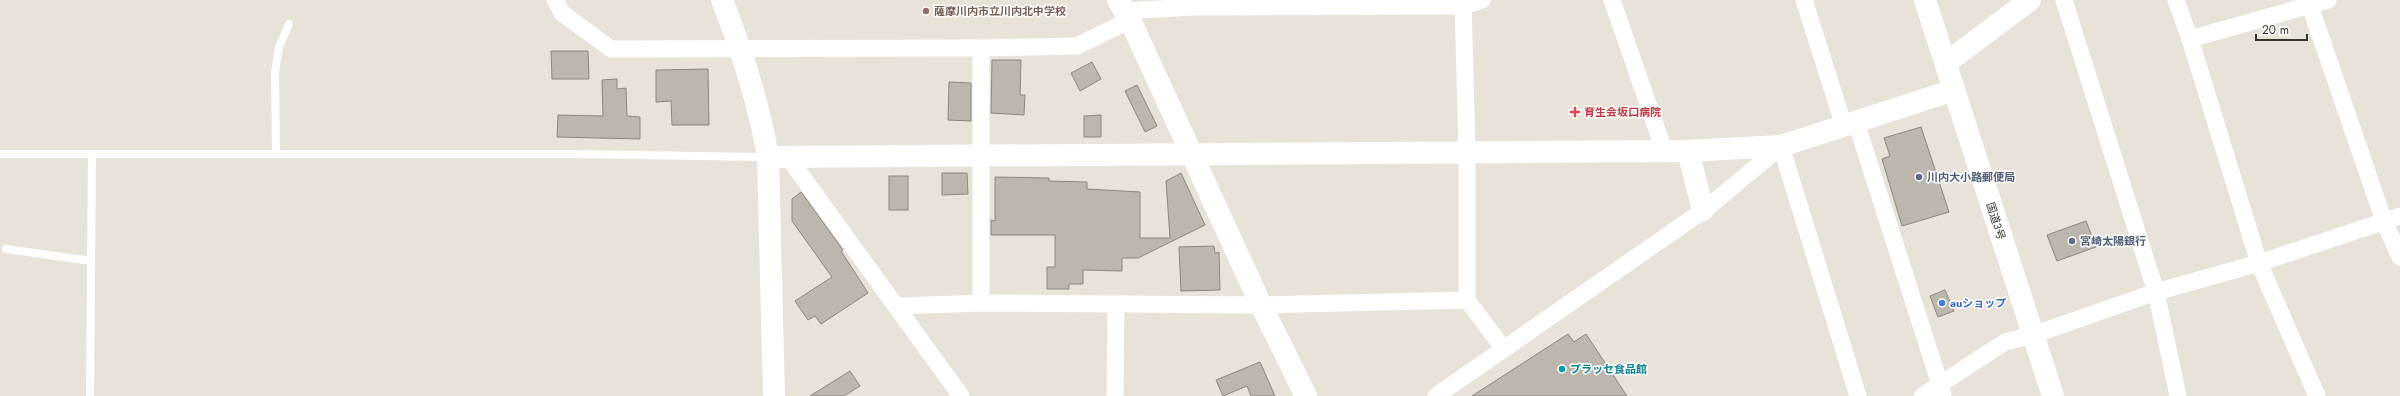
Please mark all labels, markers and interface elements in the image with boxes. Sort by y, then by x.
place label: 薩摩川内市立川内北中学校 [934,3,1066,19]
marker: 薩摩川内市立川内北中学校 [921,6,931,16]
scale bar [2256,16,2307,42]
text: 20 m [2262,21,2289,39]
place label: 育生会坂口病院 [1584,104,1661,120]
marker: 育生会坂口病院 [1569,106,1581,118]
place label: 川内大小路郵便局 [1927,169,2015,185]
marker: 川内大小路郵便局 [1914,172,1924,182]
street label: 国道3号 [1982,200,2010,242]
place label: 宮崎太陽銀行 [2080,233,2146,249]
marker: 宮崎太陽銀行 [2067,236,2077,246]
place label: auショップ [1950,295,2006,311]
marker: auショップ [1937,298,1947,308]
place label: プラッセ食品館 [1570,361,1647,377]
marker: プラッセ食品館 [1557,364,1567,374]

